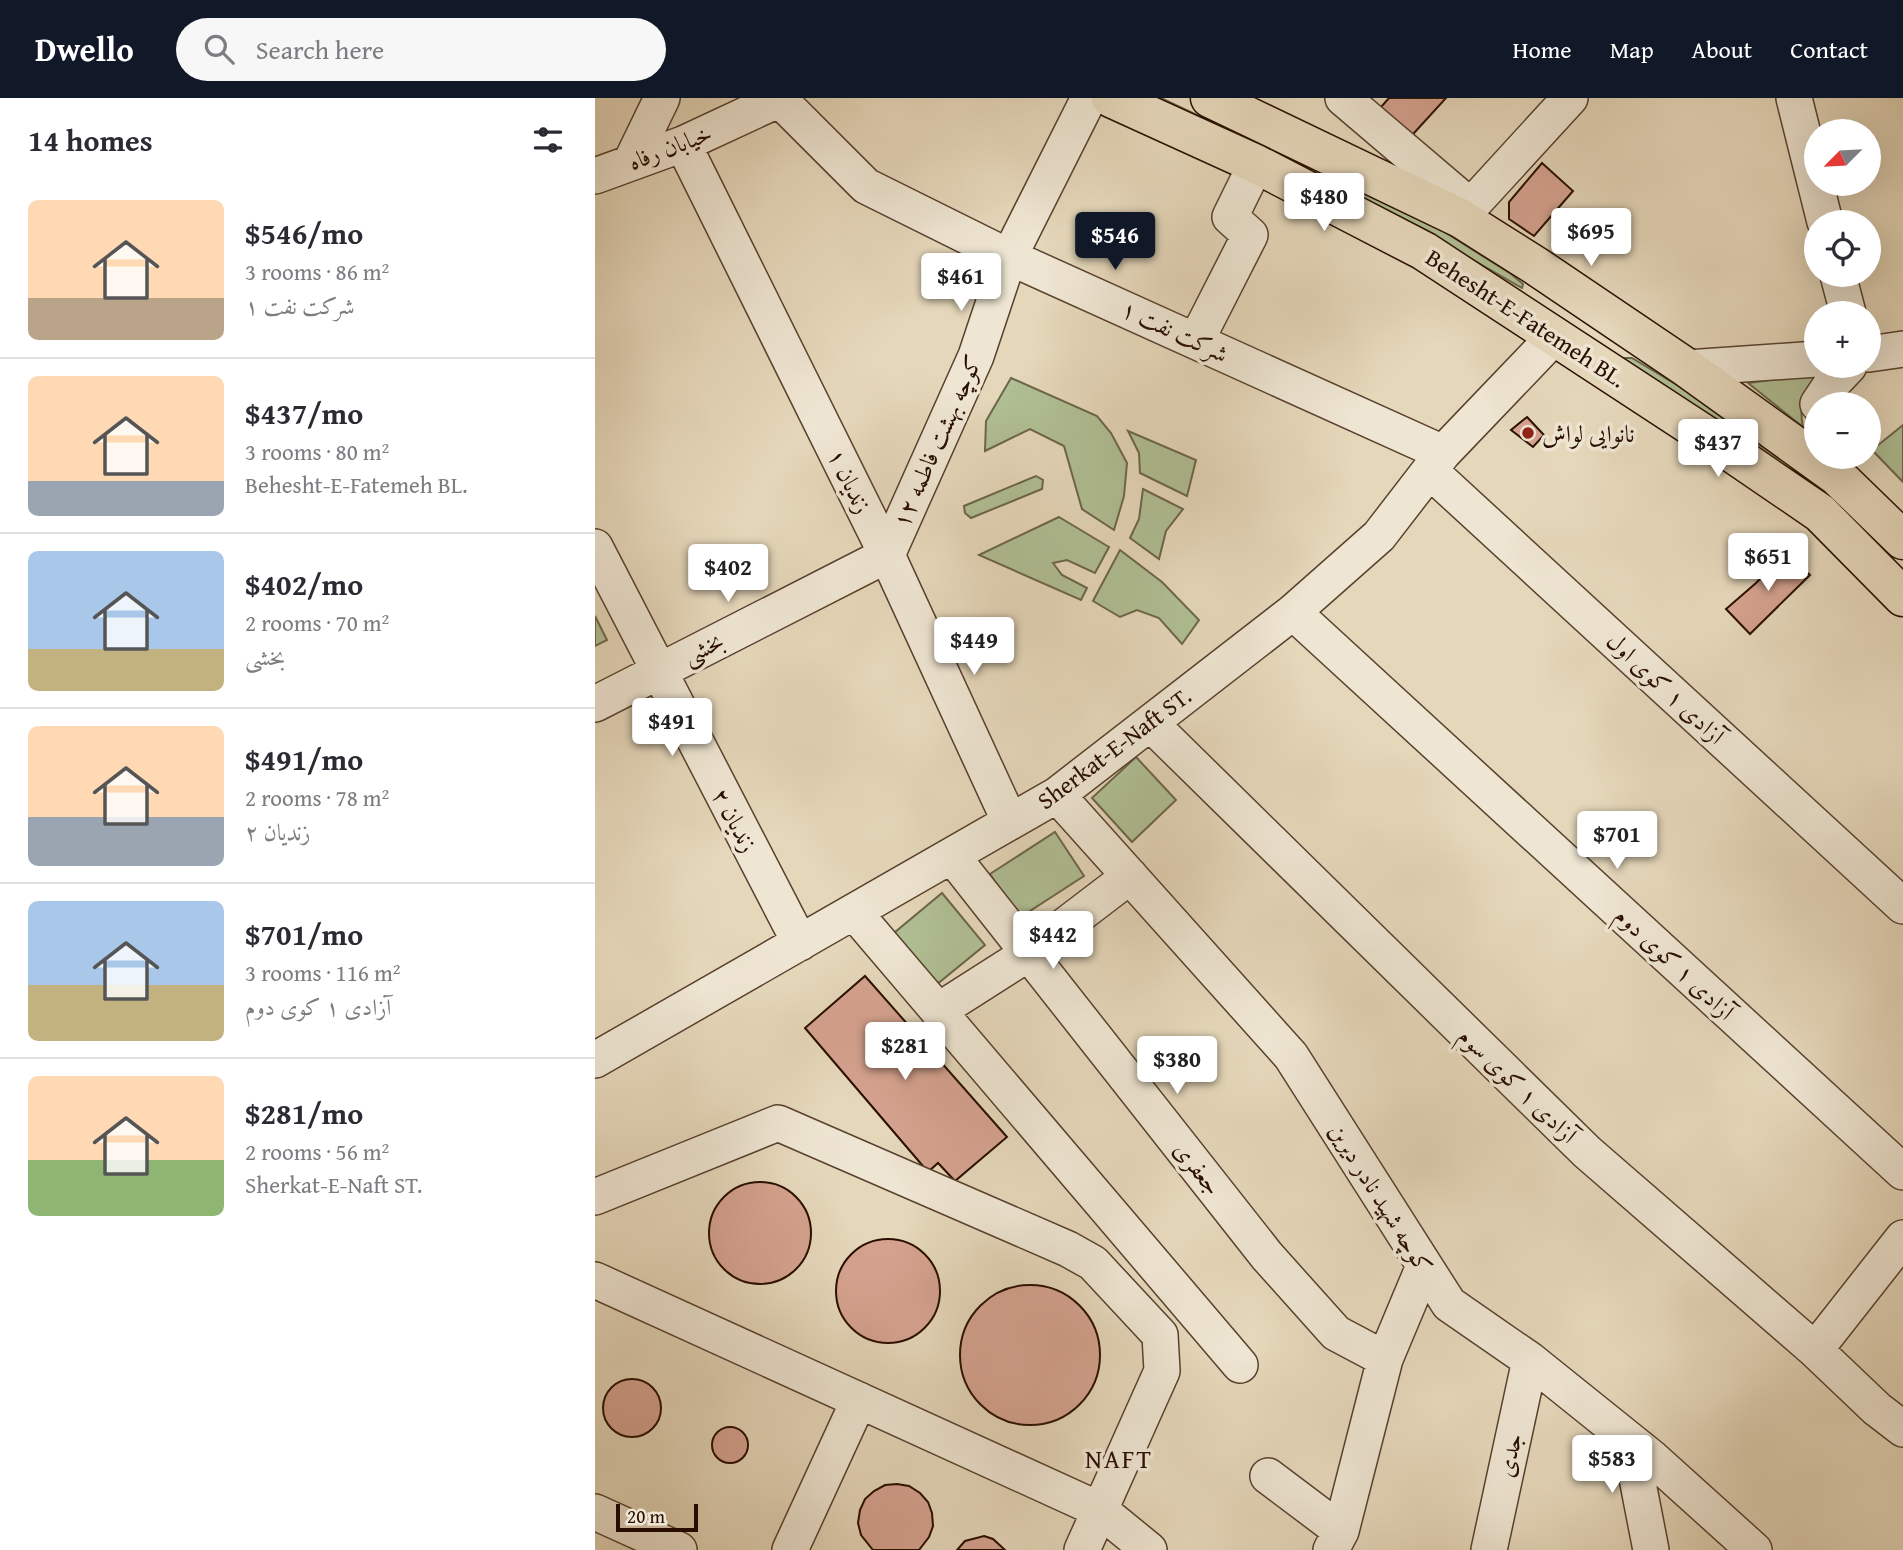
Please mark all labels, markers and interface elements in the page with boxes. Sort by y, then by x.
search box [176,18,666,81]
text: Dwello [35,25,134,73]
icon: search [200,30,238,68]
text: Search here [256,30,384,69]
text: Home [1513,32,1572,67]
text: Map [1610,32,1654,67]
text: About [1692,32,1752,67]
text: Contact [1790,32,1868,67]
street label: خیابان رفاه [623,115,717,179]
text: 14 homes [28,118,153,162]
north arrow [1804,119,1881,196]
map controls [1804,119,1881,469]
icon: filters [529,121,567,159]
pin: $480 [1283,174,1365,233]
text: $480 [1300,179,1348,212]
pin: $695 [1550,208,1632,268]
button: locate [1804,210,1881,287]
text: $546/mo [245,211,363,255]
pin: $546 [1074,212,1156,272]
text: $695 [1567,214,1615,247]
text: $546 [1091,218,1139,251]
icon: home [84,228,168,312]
street label: Behesht-E-Fatemeh BL. [1419,240,1633,396]
pin: $461 [920,254,1002,313]
text: 3 rooms · 86 m² [245,255,389,288]
text: $461 [937,259,985,292]
text: شرکت نفت ۱ [245,289,355,322]
street label: شرکت نفت ۱ [1116,291,1234,371]
button: + [1804,301,1881,378]
street label: کوچه بهشت فاطمه ۱۲ [883,349,991,533]
text: $437/mo [245,391,363,435]
button: − [1804,392,1881,469]
icon: home [84,404,168,488]
place label: نانوایی لواش [1542,416,1635,451]
pin: $437 [1677,420,1759,479]
marker: نانوایی لواش [1520,425,1536,441]
text: $437 [1694,425,1742,458]
text: 3 rooms · 80 m² [245,435,389,468]
street label: زندیان ۱ [819,443,881,519]
text: Behesht-E-Fatemeh BL. [245,468,468,501]
pin: $651 [1727,533,1809,593]
text: $651 [1744,539,1792,572]
pin: $402 [687,545,769,604]
text: $402 [704,550,752,583]
text: $402/mo [245,562,363,606]
icon: home [84,579,168,663]
text: 2 rooms · 70 m² [245,606,389,639]
pin: $449 [933,618,1015,677]
street label: بخشی [676,623,730,673]
text: $449 [950,623,998,656]
street label: آزادی ۱ کوی اول [1599,624,1735,754]
text: بخشی [245,640,285,673]
street label: Sherkat-E-Naft ST. [1030,678,1198,818]
pin: $491 [631,698,713,758]
text: $491 [648,704,696,737]
text: $491/mo [245,737,363,781]
icon: home [84,754,168,838]
text: 2 rooms · 78 m² [245,781,389,814]
street label: زندیان ۲ [704,782,766,858]
pin: $701 [1576,812,1658,871]
text: زندیان ۲ [245,815,310,848]
text: $701 [1593,817,1641,850]
street label: آزادی ۱ کوی دوم [1604,898,1745,1033]
text: $701/mo [245,912,363,956]
pin: $442 [1012,912,1094,971]
text: $442 [1029,917,1077,950]
icon: home [84,929,168,1013]
text: 3 rooms · 116 m² [245,956,400,989]
text: آزادی ۱ کوی دوم [245,990,391,1023]
street label: آزادی ۱ کوی سوم [1448,1019,1588,1156]
pin: $281 [864,1023,946,1082]
text: $281 [881,1028,929,1061]
pin: $380 [1136,1037,1218,1096]
text: $380 [1153,1042,1201,1075]
text: $281/mo [245,1091,363,1135]
icon: home [84,1104,168,1188]
street label: کوچه شهید نادر دیرین [1321,1116,1441,1280]
street label: جعفری [1166,1134,1230,1202]
text: 2 rooms · 56 m² [245,1135,389,1168]
text: Sherkat-E-Naft ST. [245,1168,422,1201]
street label: جدی [1487,1430,1531,1480]
pin: $583 [1571,1436,1653,1495]
district label: NAFT [1085,1439,1153,1478]
text: $583 [1588,1441,1636,1474]
scale bar [616,1501,698,1533]
text: 20 m [627,1502,665,1530]

